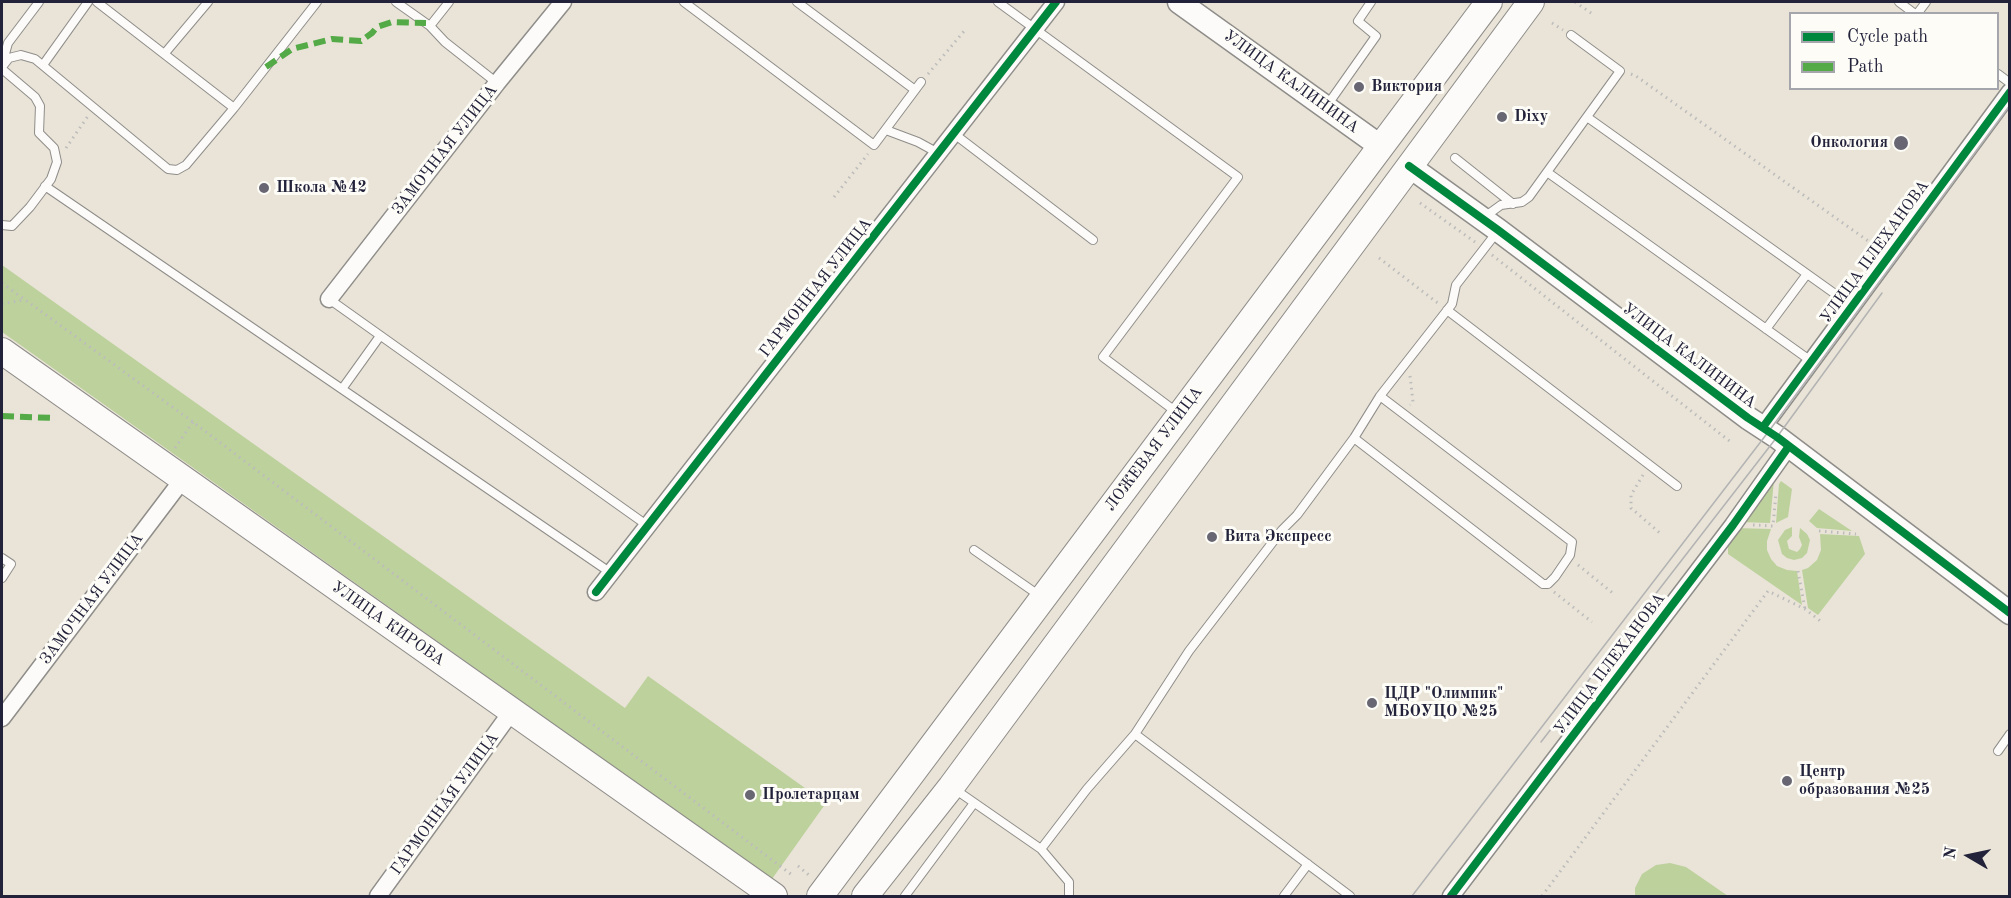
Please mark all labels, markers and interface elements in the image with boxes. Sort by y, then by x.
legend [1789,12,1999,90]
street label: УЛИЦА КАЛИНИНА [1219,26,1363,138]
text: Cycle path [1847,28,1928,46]
text: Path [1847,58,1883,76]
place label: Виктория [1371,77,1442,97]
marker: Виктория [1352,80,1366,94]
street label: ЗАМОЧНАЯ УЛИЦА [388,81,502,219]
place label: Dixy [1514,107,1548,127]
marker: Dixy [1495,110,1509,124]
place label: Онкология [1810,133,1888,153]
marker: Онкология [1892,134,1910,152]
street label: УЛИЦА ПЛЕХАНОВА [1817,177,1933,327]
place label: Школа №42 [276,178,367,198]
marker: Школа №42 [257,181,271,195]
street label: ГАРМОННАЯ УЛИЦА [756,215,876,361]
street label: УЛИЦА КАЛИНИНА [1618,299,1760,413]
street label: ЛОЖЕВАЯ УЛИЦА [1101,383,1207,515]
place label: Вита Экспресс [1224,527,1332,547]
street label: ЗАМОЧНАЯ УЛИЦА [36,529,148,669]
marker: Вита Экспресс [1205,530,1219,544]
street label: УЛИЦА КИРОВА [328,578,448,670]
street label: УЛИЦА ПЛЕХАНОВА [1551,590,1669,738]
place label: ЦДР "Олимпик" МБОУЦО №25 [1384,684,1503,722]
marker: ЦДР "Олимпик" МБОУЦО №25 [1365,696,1379,710]
street label: ГАРМОННАЯ УЛИЦА [387,729,503,879]
place label: Центр образования №25 [1799,762,1930,800]
marker: Центр образования №25 [1780,774,1794,788]
place label: Пролетарцам [762,785,860,805]
marker: Пролетарцам [743,788,757,802]
north arrow [1939,826,1999,886]
text: N [1942,846,1960,860]

